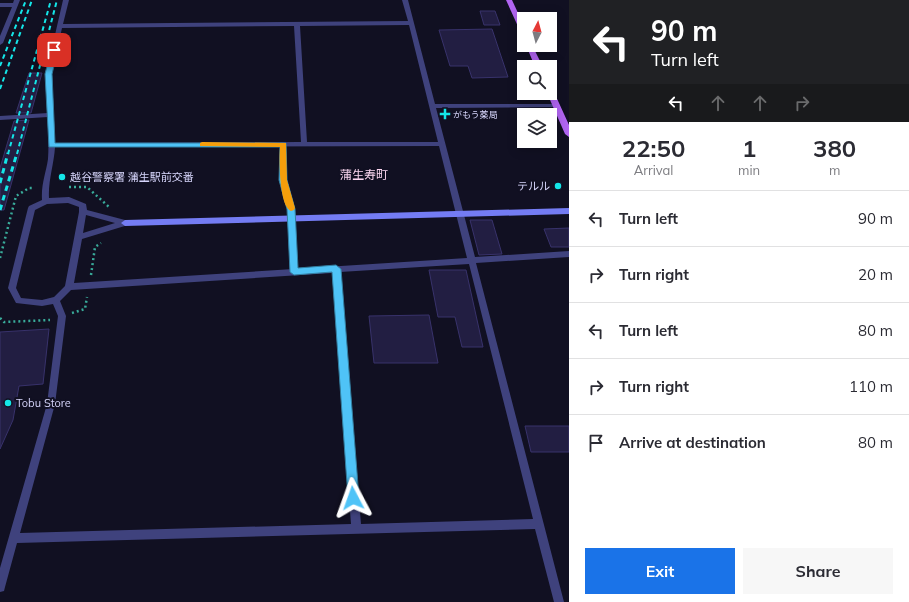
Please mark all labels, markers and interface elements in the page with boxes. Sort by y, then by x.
north arrow [517,12,557,52]
map controls [517,12,557,148]
text: 90 m [651,13,717,48]
icon: left [585,16,637,68]
pin [37,33,71,67]
icon: arrive [43,39,65,61]
text: Turn left [651,48,719,71]
button: search [517,60,557,100]
icon: left [665,92,687,114]
icon: ahead [707,92,729,114]
icon: ahead [749,92,771,114]
icon: right [791,92,813,114]
button: layers [517,108,557,148]
marker: がもう薬局 [440,109,450,119]
place label: がもう薬局 [453,109,498,120]
text: 22:50 [622,133,685,163]
text: 1 [742,133,756,163]
text: 380 [813,133,856,163]
text: Arrival [634,162,673,178]
text: min [738,162,760,178]
text: m [829,162,840,178]
district label: 蒲生寿町 [340,167,388,182]
place label: 越谷警察署 蒲生駅前交番 [70,170,194,184]
marker: 越谷警察署 蒲生駅前交番 [57,172,67,182]
place label: テルル [517,179,550,193]
marker: テルル [553,181,563,191]
icon: left [585,208,607,230]
text: Turn left [619,209,678,228]
text: 90 m [858,209,893,228]
icon: right [585,264,607,286]
text: Turn right [619,265,689,284]
text: 20 m [858,265,893,284]
icon: left [585,320,607,342]
text: Turn left [619,321,678,340]
text: 80 m [858,321,893,340]
icon: right [585,376,607,398]
text: Turn right [619,377,689,396]
text: 110 m [849,377,893,396]
place label: Tobu Store [16,396,71,410]
marker: Tobu Store [3,398,13,408]
icon: arrive [585,432,607,454]
text: Arrive at destination [619,433,766,452]
text: 80 m [858,433,893,452]
position arrow [332,477,374,519]
button: Exit [585,548,735,594]
button: Share [743,548,893,594]

